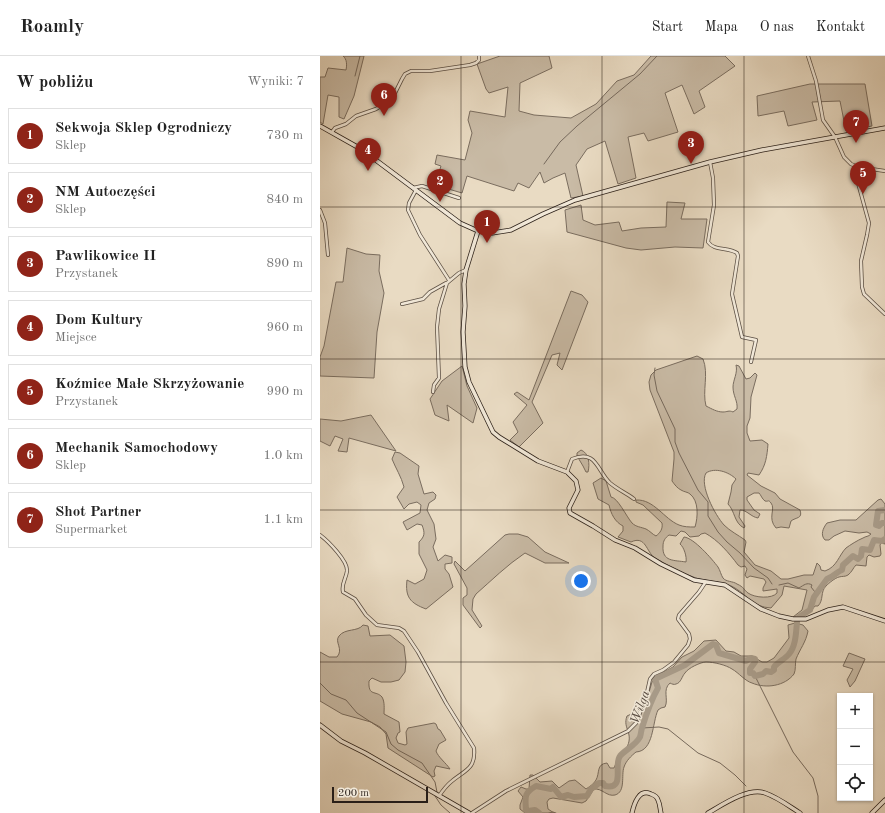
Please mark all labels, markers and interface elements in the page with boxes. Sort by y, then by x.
text: Roamly [20,18,84,37]
text: Start [652,20,683,34]
text: Mapa [705,20,738,34]
text: O nas [760,20,794,34]
text: Kontakt [816,20,865,34]
text: W pobliżu [16,74,93,91]
text: Wyniki: 7 [248,75,304,88]
pin: 6 [371,83,397,116]
pin: 7 [843,110,869,143]
text: Sekwoja Sklep Ogrodniczy [55,121,232,136]
text: 1 [26,129,34,142]
text: 730 m [266,129,303,142]
pin: 3 [678,131,704,164]
pin: 4 [355,138,381,171]
text: Sklep [55,139,86,152]
pin: 5 [850,161,876,194]
pin: 2 [427,169,453,202]
text: NM Autoczęści [55,185,156,200]
text: 2 [26,193,34,206]
text: 840 m [266,193,303,206]
text: Sklep [55,203,86,216]
pin: 1 [474,210,500,243]
text: Pawlikowice II [55,249,156,264]
text: 3 [26,257,34,270]
text: 890 m [266,257,303,270]
text: Przystanek [55,267,118,280]
text: Dom Kultury [55,313,143,328]
text: 4 [26,321,34,334]
text: 960 m [266,321,303,334]
text: Miejsce [55,331,97,344]
text: Koźmice Małe Skrzyżowanie [55,377,244,392]
text: 5 [26,385,34,398]
text: 990 m [266,385,303,398]
text: Przystanek [55,395,118,408]
text: Mechanik Samochodowy [55,441,218,456]
text: 6 [26,449,34,462]
text: 1.0 km [264,449,303,462]
text: Sklep [55,459,86,472]
text: Shot Partner [55,505,141,520]
text: 7 [26,513,34,526]
text: 1.1 km [264,513,303,526]
text: Supermarket [55,523,127,536]
your location [571,571,591,591]
water label: Wilga [628,689,652,726]
map controls [837,693,873,801]
button: + [837,693,873,729]
button: − [837,729,873,765]
button: locate [837,765,873,801]
scale bar [332,785,428,804]
text: 200 m [338,788,369,799]

